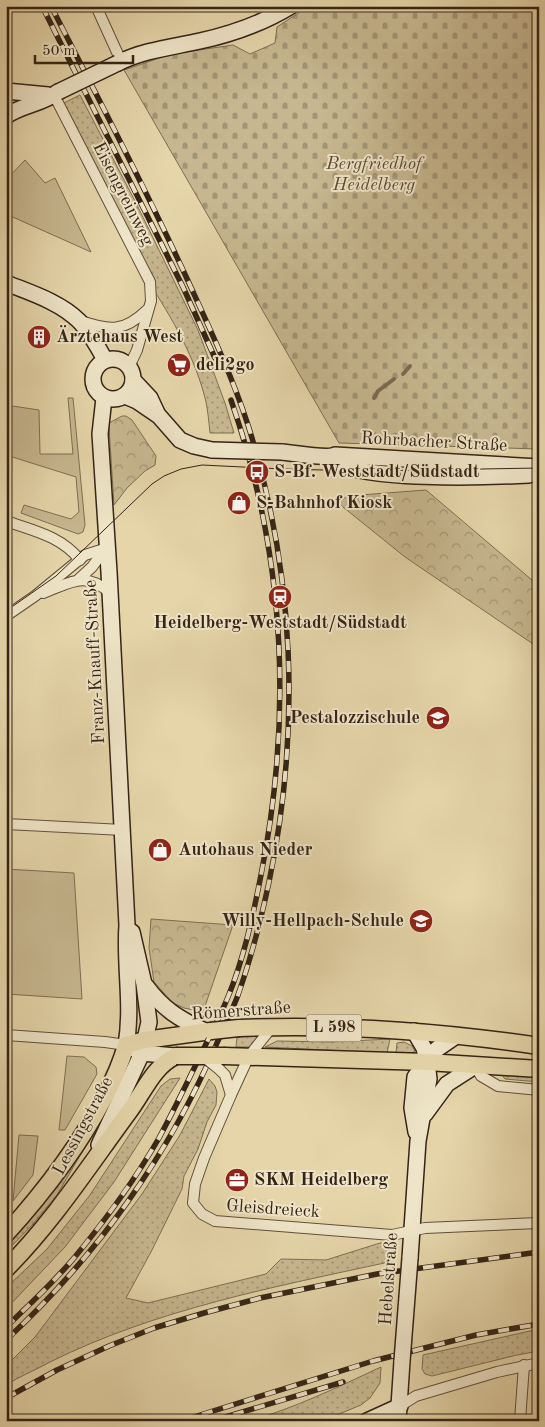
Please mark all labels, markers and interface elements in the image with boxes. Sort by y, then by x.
scale bar [35,32,132,64]
text: 50 m [42,44,76,59]
street label: Eisengreinweg [89,139,157,249]
park label: Bergfriedhof Heidelberg [325,155,425,194]
building icon: Ärztehaus West [26,324,52,350]
place label: Ärztehaus West [56,325,183,346]
supermarket icon: deli2go [166,352,192,378]
place label: deli2go [196,356,255,374]
street label: Rohrbacher Straße [360,429,508,455]
bus stop icon: S-Bf. Weststadt/Südstadt [244,459,270,485]
place label: S-Bf. Weststadt/Südstadt [274,463,480,481]
shop icon: S-Bahnhof Kiosk [226,490,252,516]
place label: S-Bahnhof Kiosk [256,494,392,512]
street label: Franz-Knauff-Straße [82,579,108,745]
station icon: Heidelberg-Weststadt/Südstadt [267,584,293,610]
place label: Heidelberg-Weststadt/Südstadt [153,614,407,632]
school or university icon: Pestalozzischule [425,705,451,731]
place label: Pestalozzischule [290,709,420,727]
shop icon: Autohaus Nieder [147,837,173,863]
place label: Autohaus Nieder [178,841,313,859]
school or university icon: Willy-Hellpach-Schule [408,908,434,934]
place label: Willy-Hellpach-Schule [221,912,404,930]
street label: Römerstraße [191,999,291,1023]
road number: L 598 [306,1014,362,1042]
street label: Lessingstraße [50,1074,116,1178]
office icon: SKM Heidelberg [224,1167,250,1193]
place label: SKM Heidelberg [254,1171,388,1189]
street label: Gleisdreieck [225,1197,321,1221]
street label: Hebelstraße [377,1232,401,1326]

